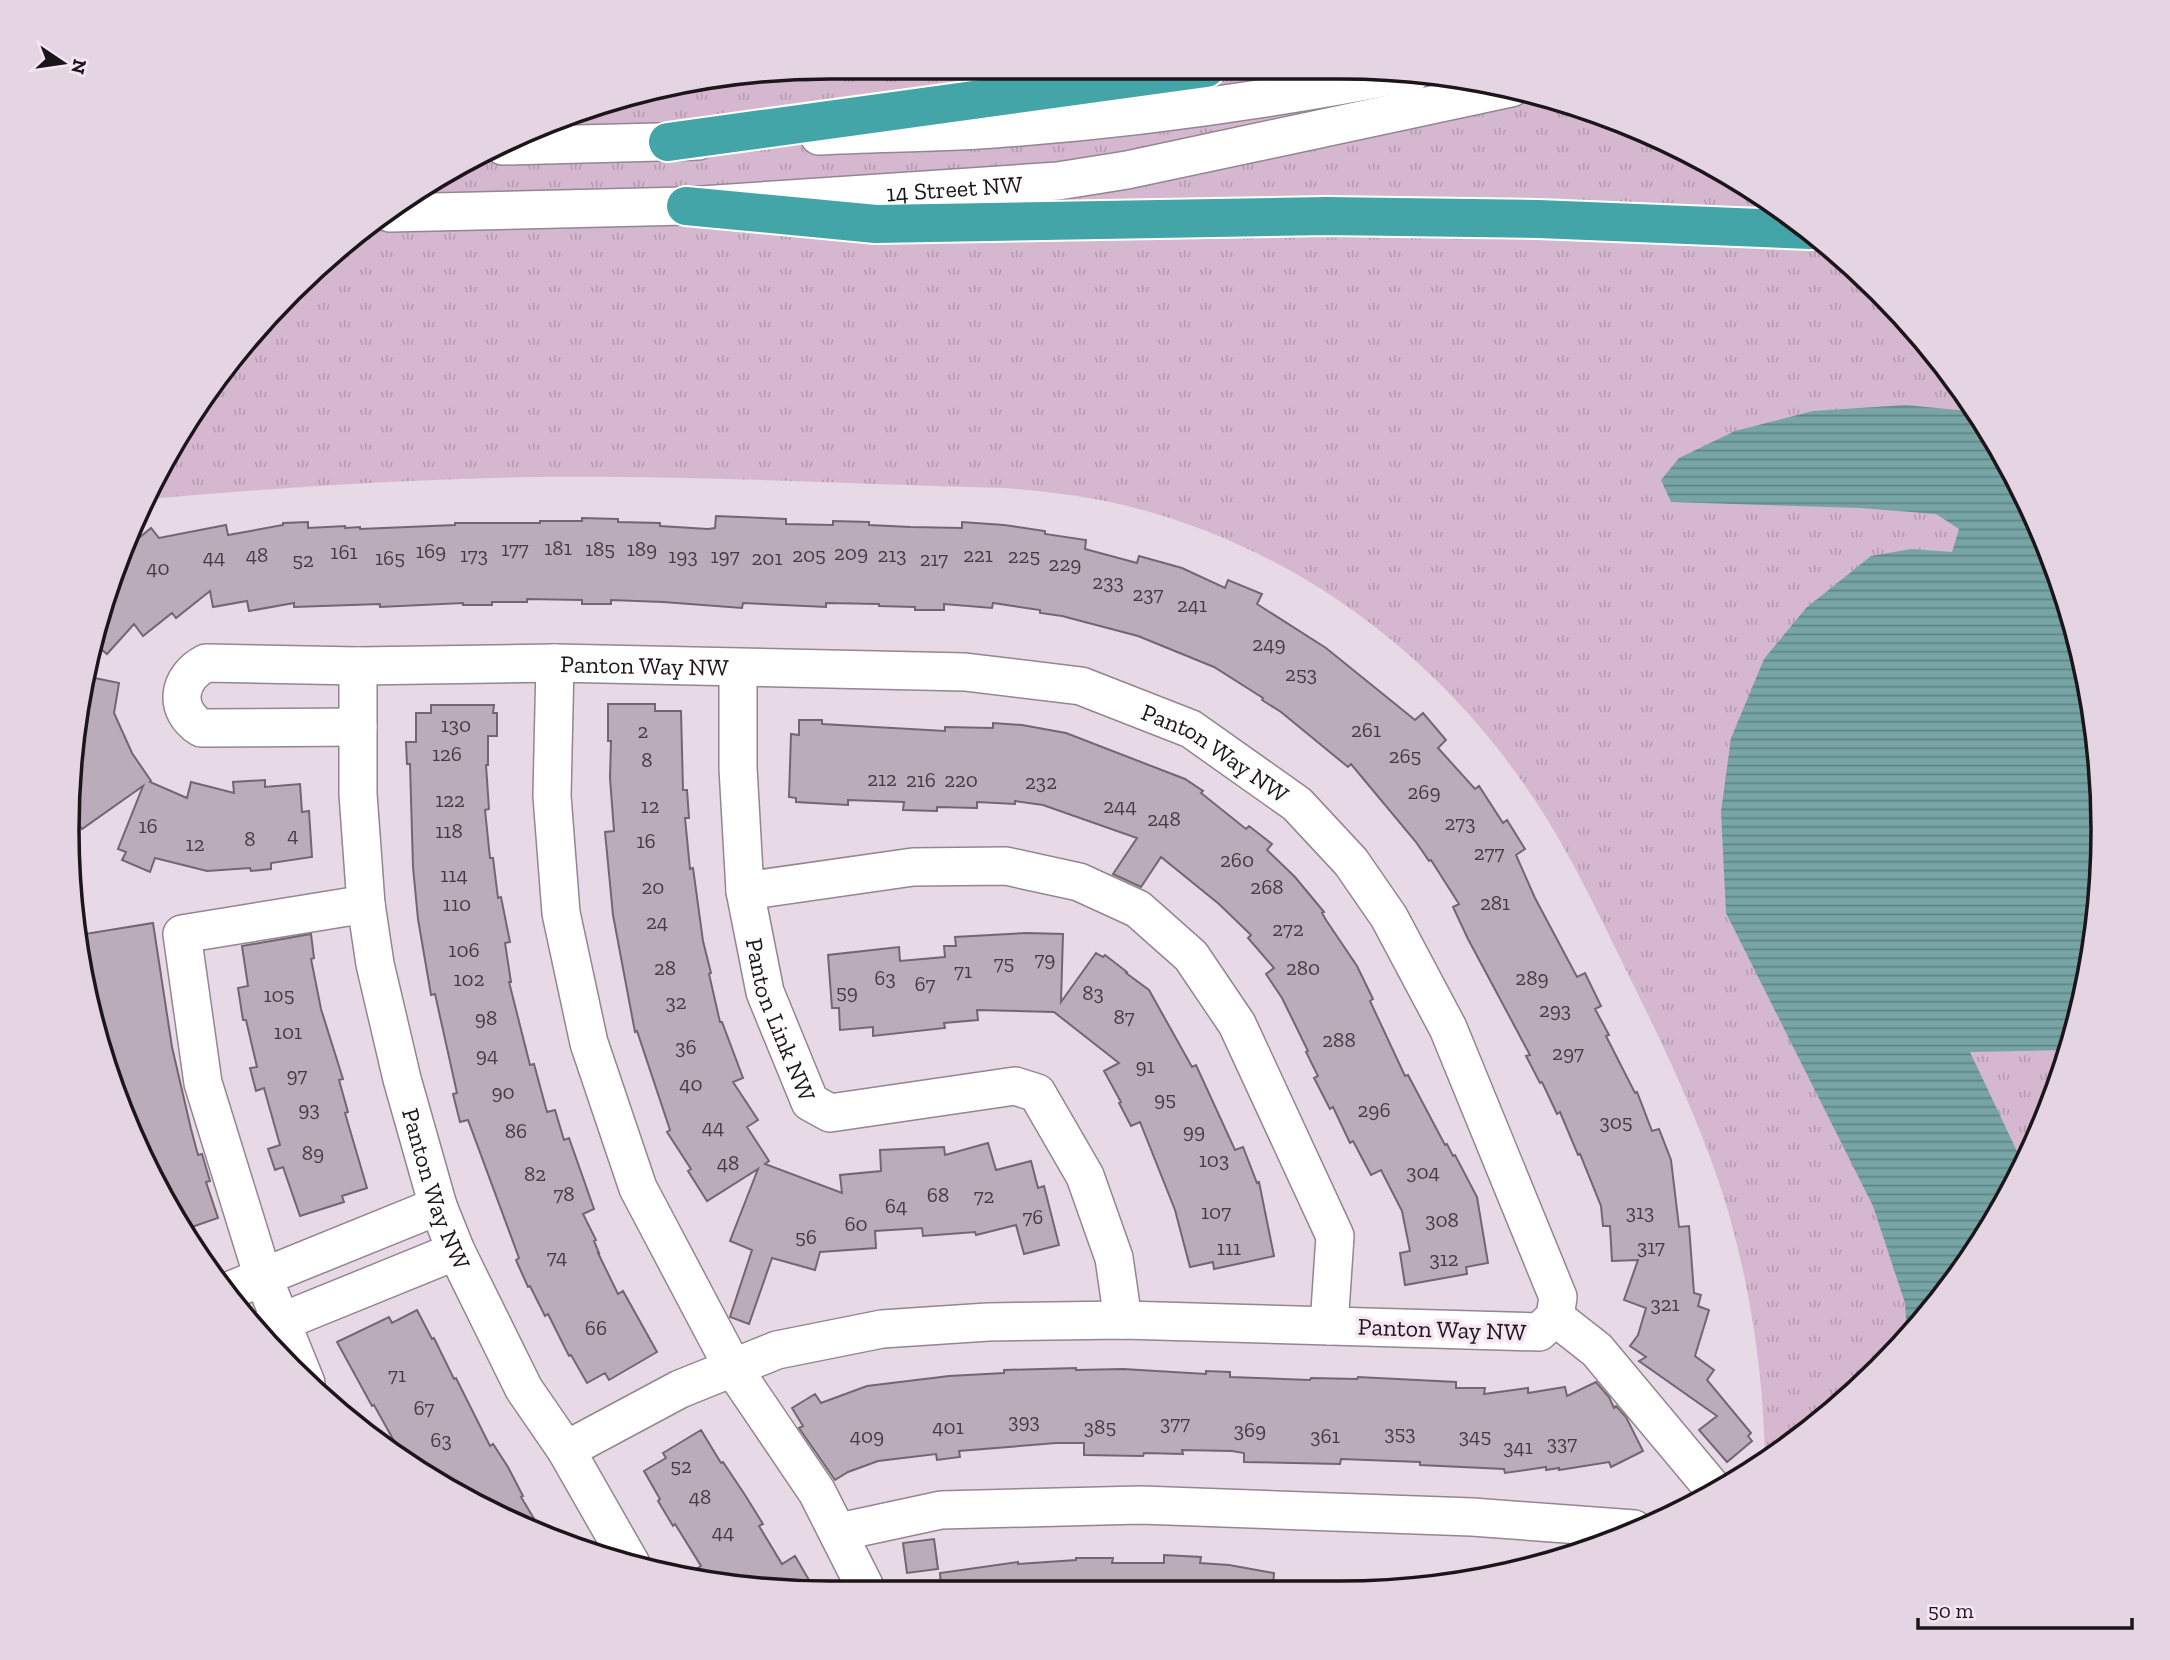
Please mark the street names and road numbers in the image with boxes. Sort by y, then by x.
street label: 14 Street NW [885,169,1024,207]
street label: Panton Way NW [560,649,729,681]
street label: Panton Way NW [1137,697,1295,809]
street label: Panton Link NW [740,936,823,1106]
street label: Panton Way NW [396,1105,478,1275]
street label: Panton Way NW [1357,1312,1527,1346]

